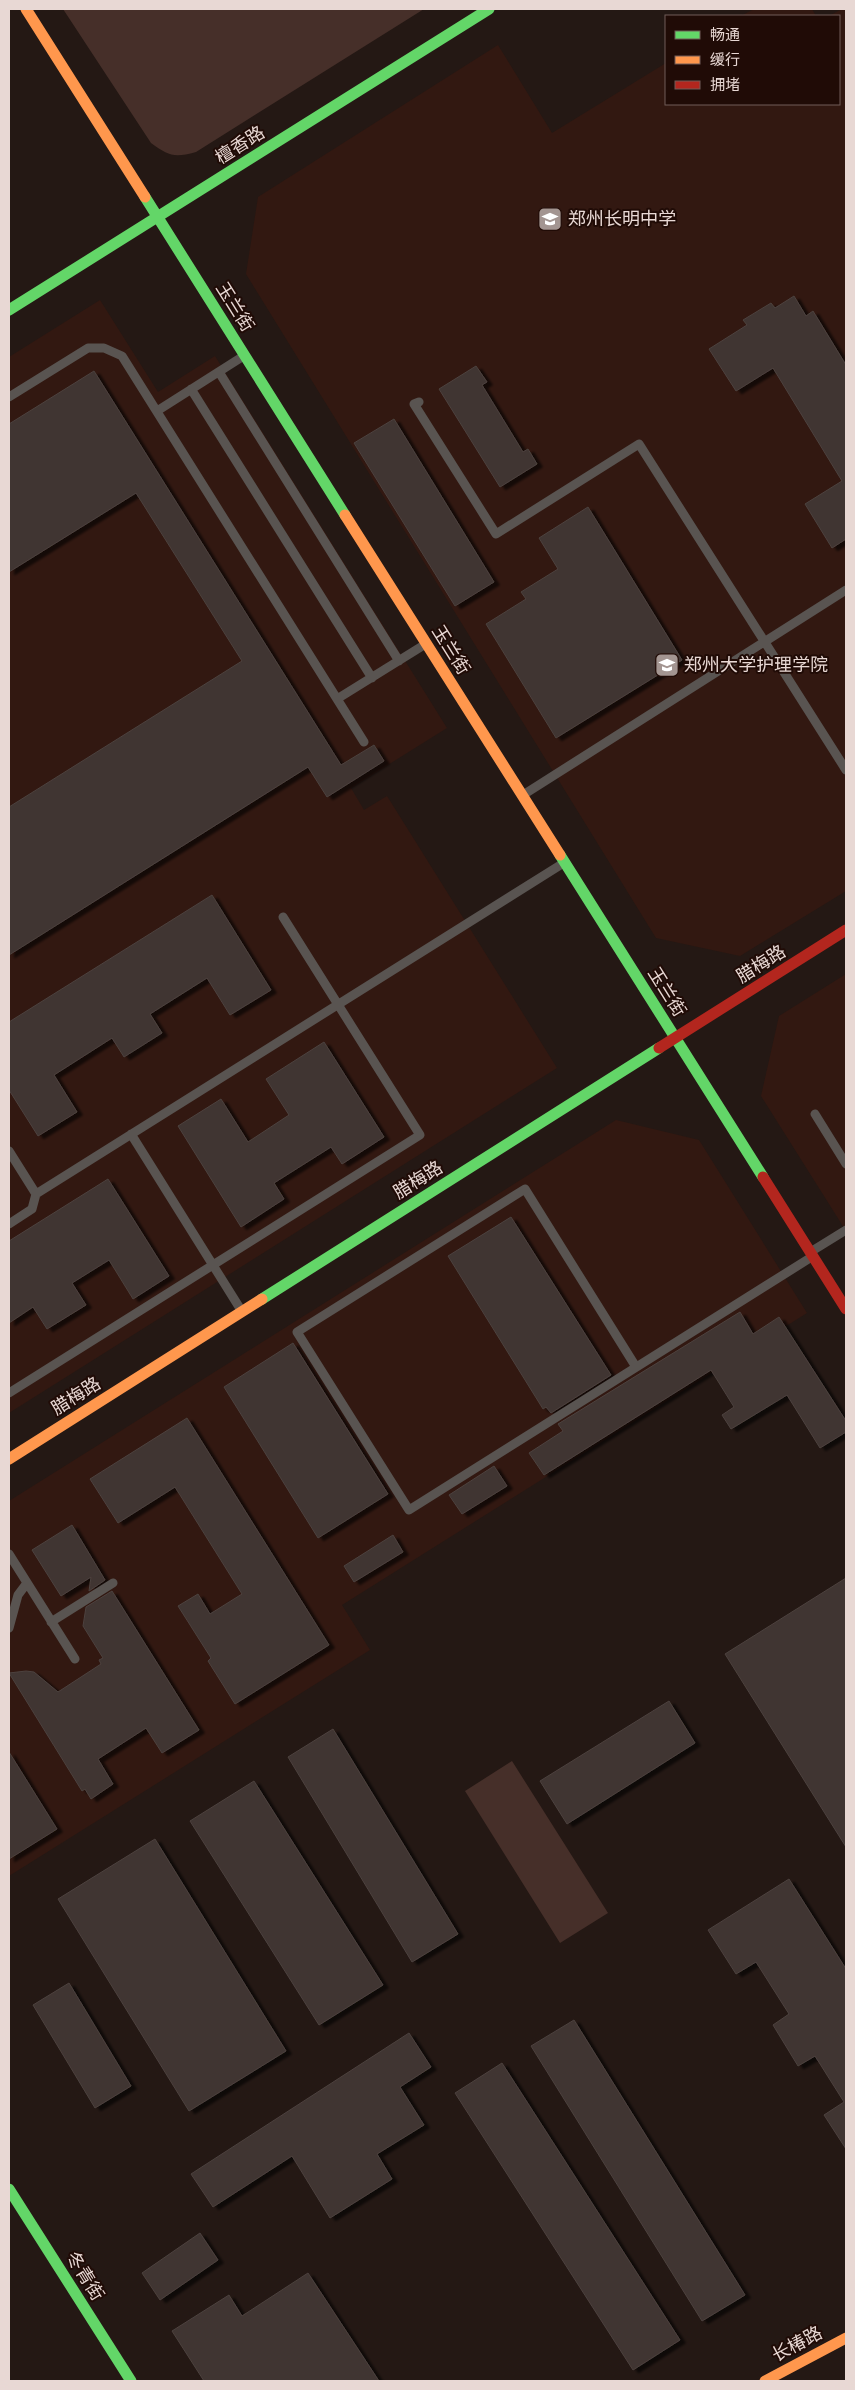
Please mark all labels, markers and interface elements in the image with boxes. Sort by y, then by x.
legend [665,15,840,105]
text: 畅通 [710,26,740,44]
text: 缓行 [710,51,740,69]
text: 拥堵 [710,76,740,94]
street label: 檀香路 [211,121,269,169]
school or university icon: 郑州长明中学 [537,206,563,232]
place label: 郑州长明中学 [568,208,676,230]
street label: 玉兰街 [211,278,259,336]
street label: 玉兰街 [427,621,475,679]
school or university icon: 郑州大学护理学院 [654,652,680,678]
place label: 郑州大学护理学院 [684,654,828,676]
street label: 腊梅路 [732,940,790,988]
street label: 玉兰街 [643,963,691,1021]
street label: 腊梅路 [389,1156,447,1204]
street label: 腊梅路 [47,1372,105,1420]
street label: 冬青街 [61,2247,109,2305]
street label: 长椿路 [768,2322,826,2366]

